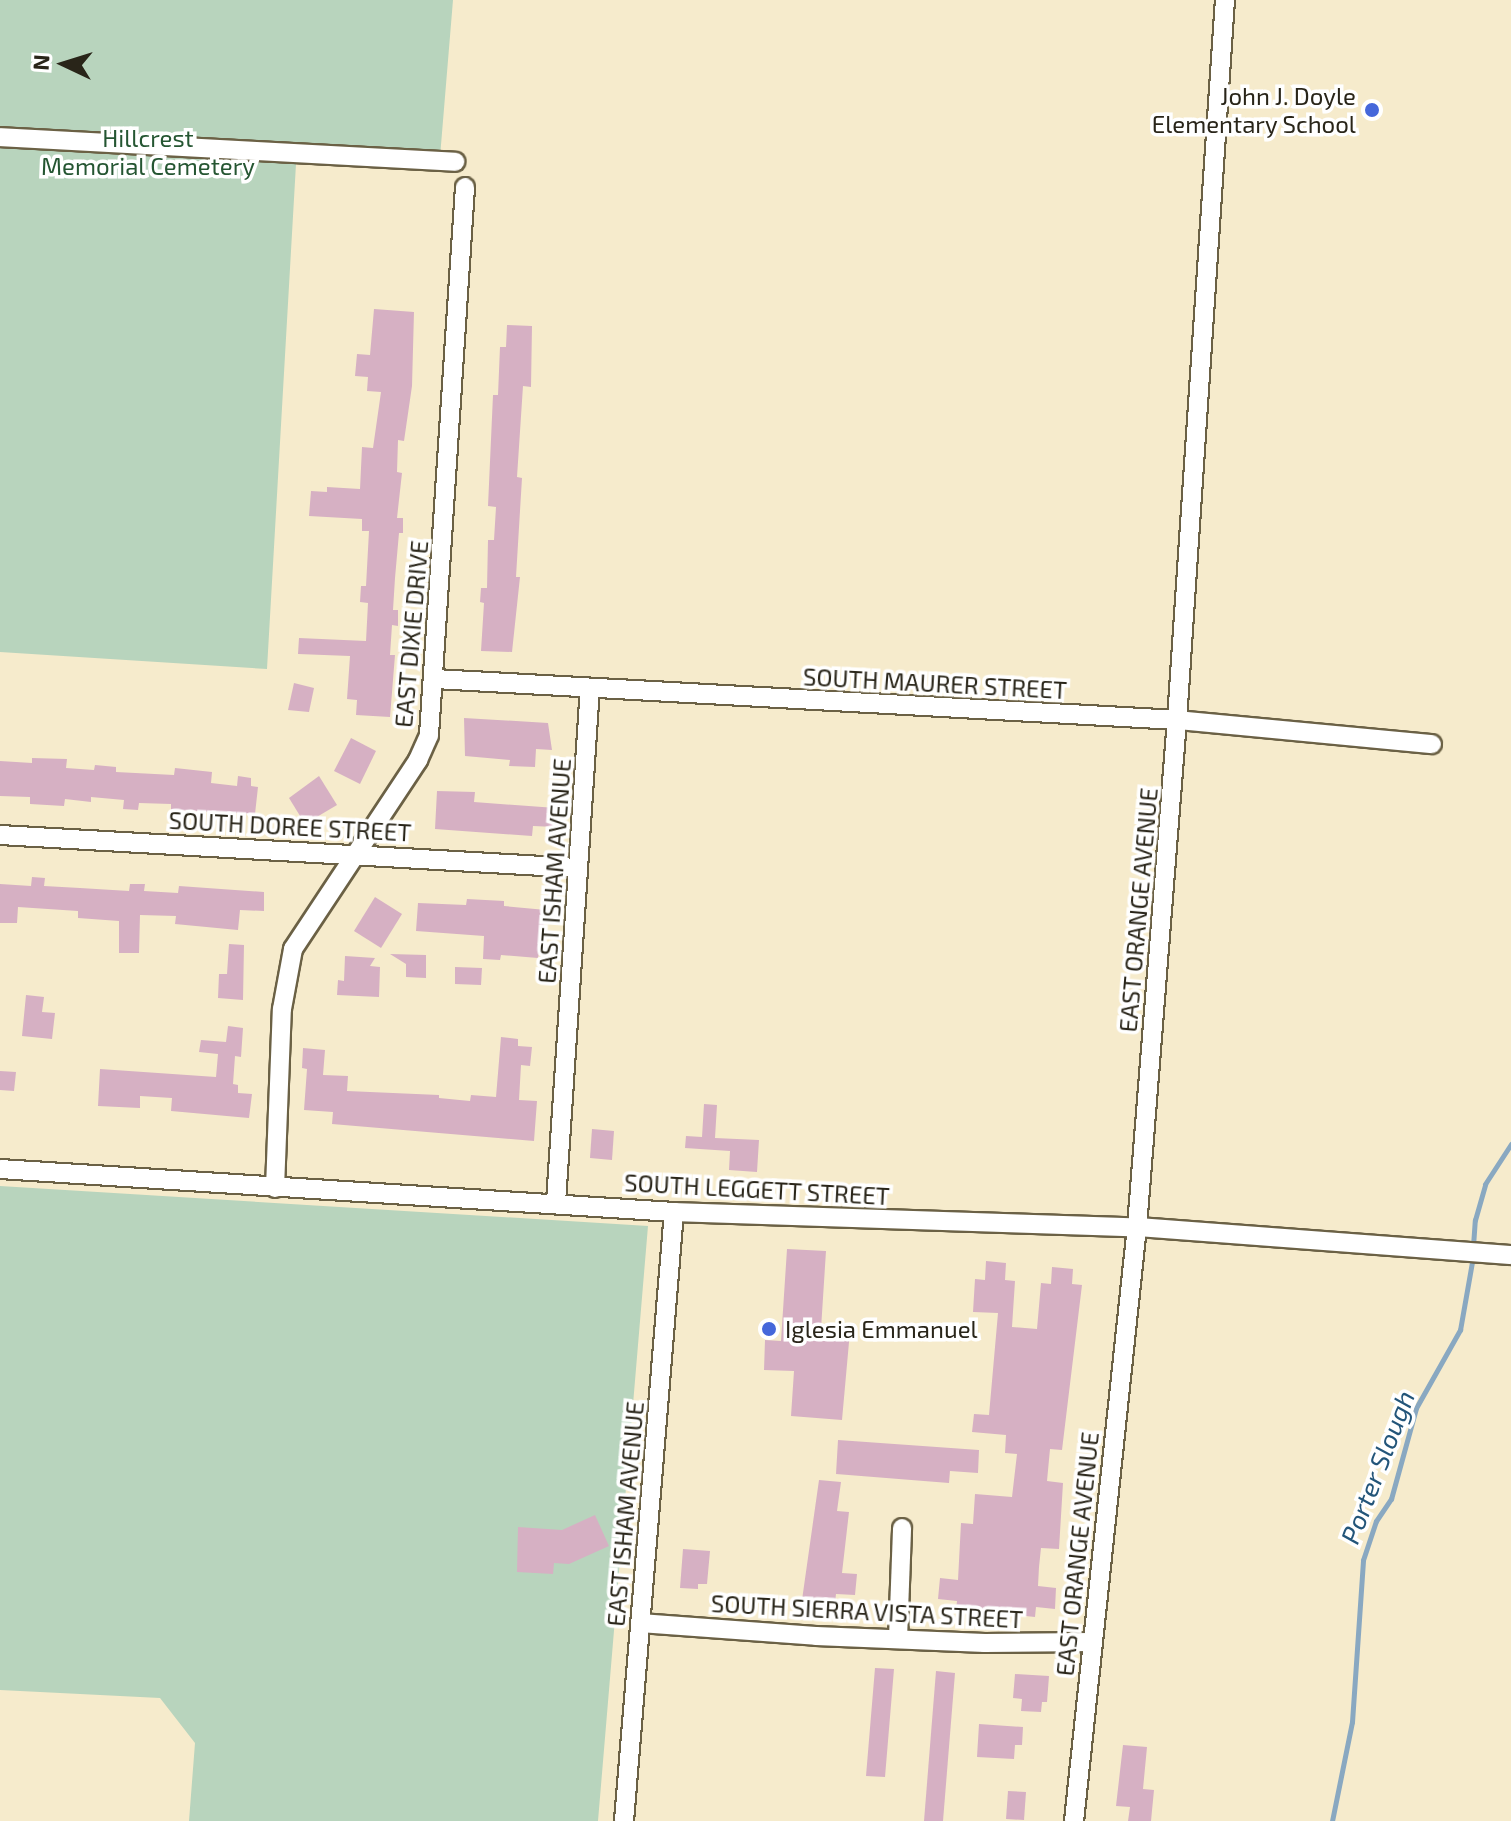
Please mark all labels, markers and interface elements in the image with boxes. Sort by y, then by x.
north arrow [24,24,104,104]
text: N [27,54,54,71]
place label: John J. Doyle Elementary School [1151,82,1356,138]
marker: John J. Doyle Elementary School [1363,101,1381,119]
park label: Hillcrest Memorial Cemetery [41,124,255,180]
street label: EAST DIXIE DRIVE [388,539,434,729]
street label: SOUTH MAURER STREET [802,662,1068,704]
street label: EAST ISHAM AVENUE [532,757,576,985]
street label: EAST ORANGE AVENUE [1113,786,1163,1034]
street label: SOUTH DOREE STREET [168,805,412,847]
street label: SOUTH LEGGETT STREET [623,1168,891,1210]
place label: Iglesia Emmanuel [785,1315,978,1343]
marker: Iglesia Emmanuel [760,1320,778,1338]
water label: Porter Slough [1333,1386,1421,1548]
street label: EAST ISHAM AVENUE [601,1400,649,1628]
street label: EAST ORANGE AVENUE [1050,1430,1104,1678]
street label: SOUTH SIERRA VISTA STREET [709,1588,1025,1634]

